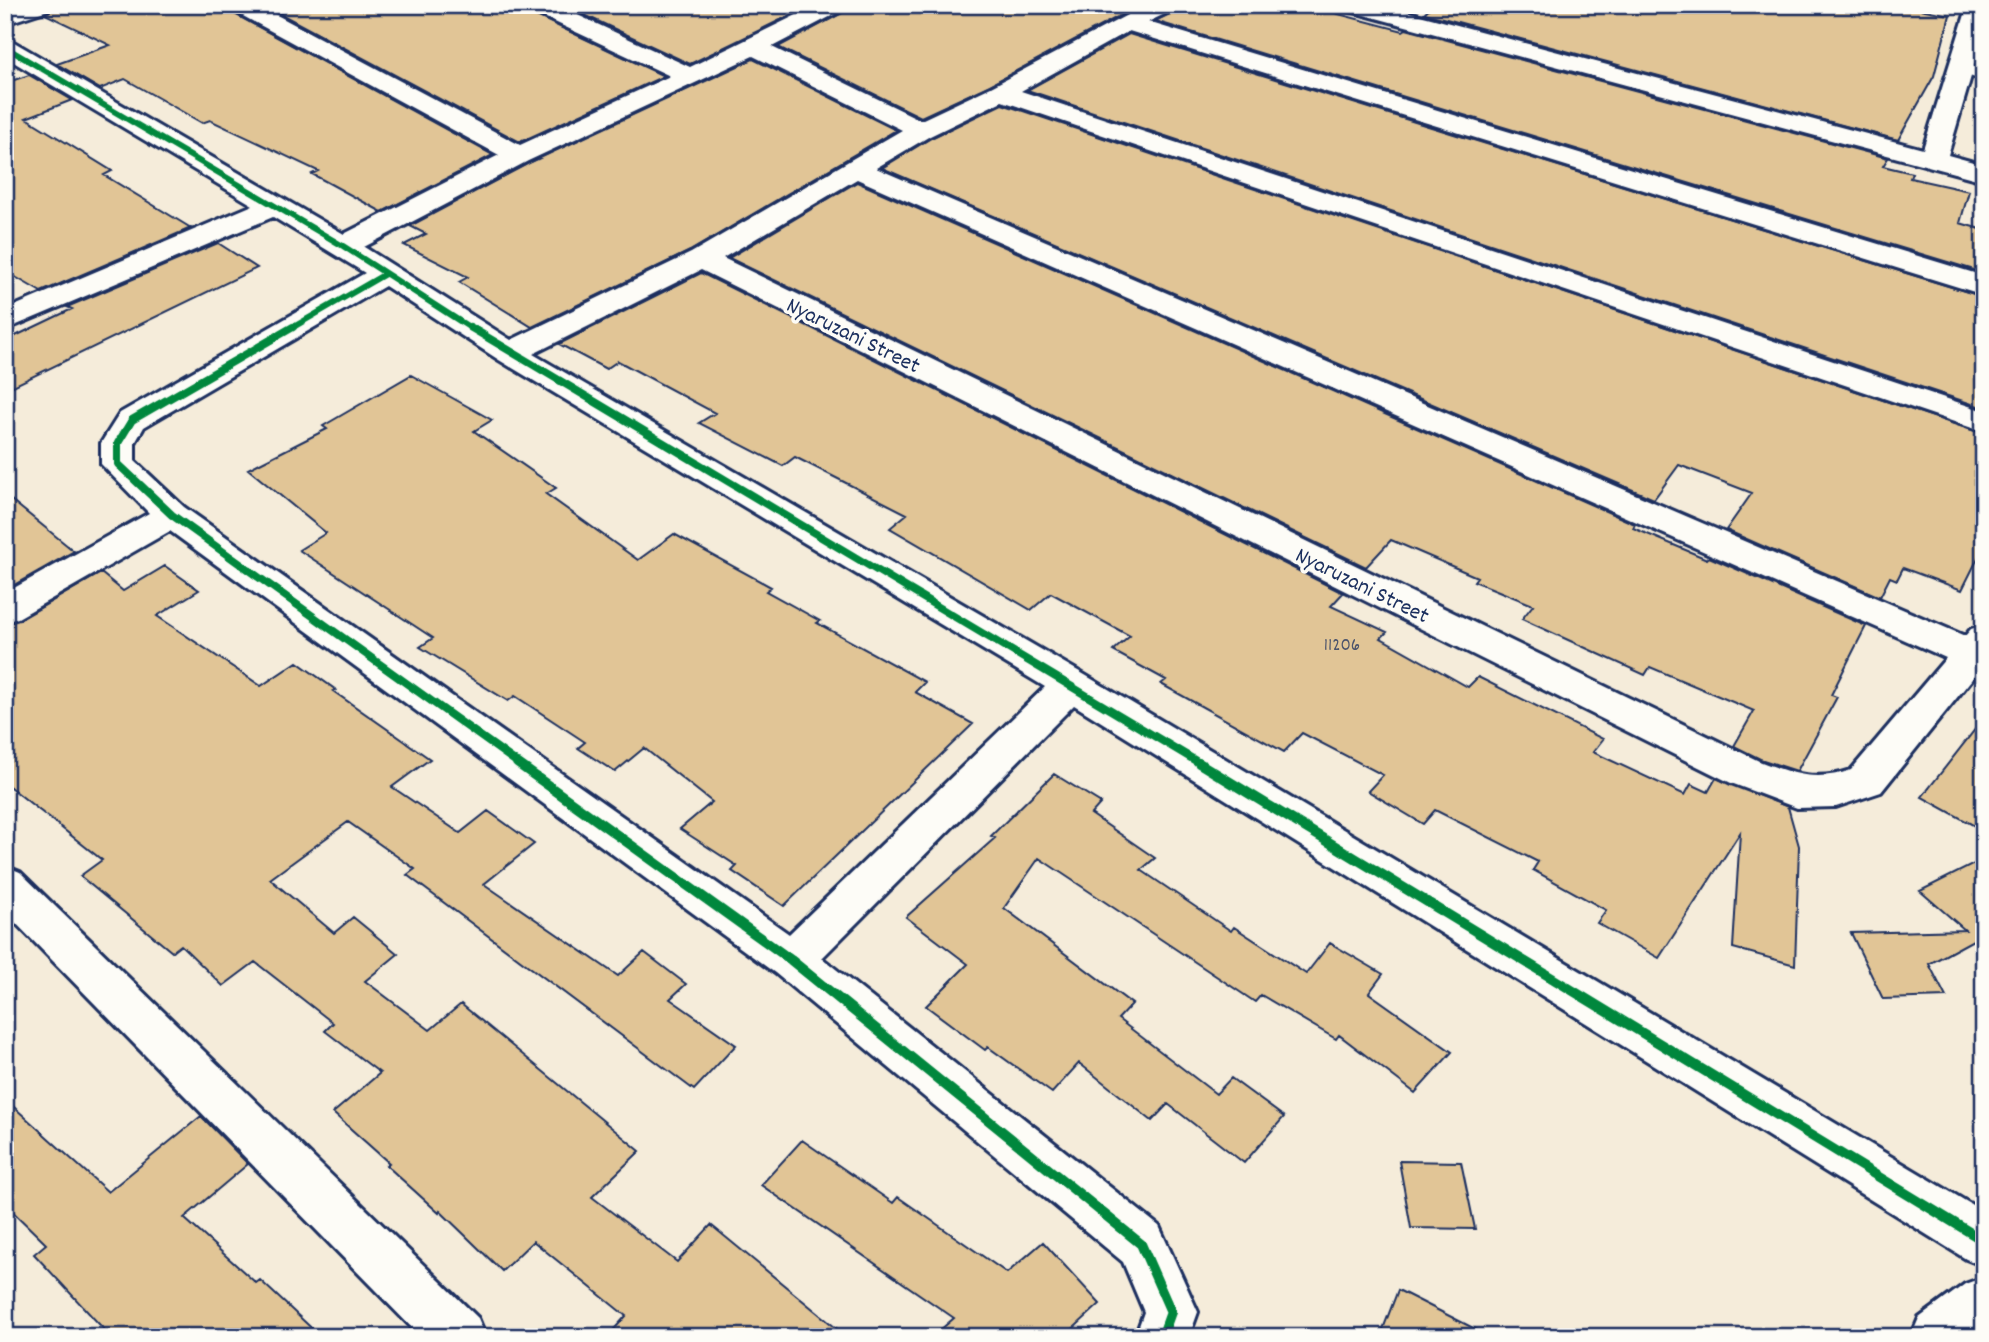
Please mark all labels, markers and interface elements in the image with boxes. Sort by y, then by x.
street label: Nyaruzani Street [780,290,925,384]
street label: Nyaruzani Street [1289,540,1434,634]
house number: 11206 [1324,633,1360,660]

